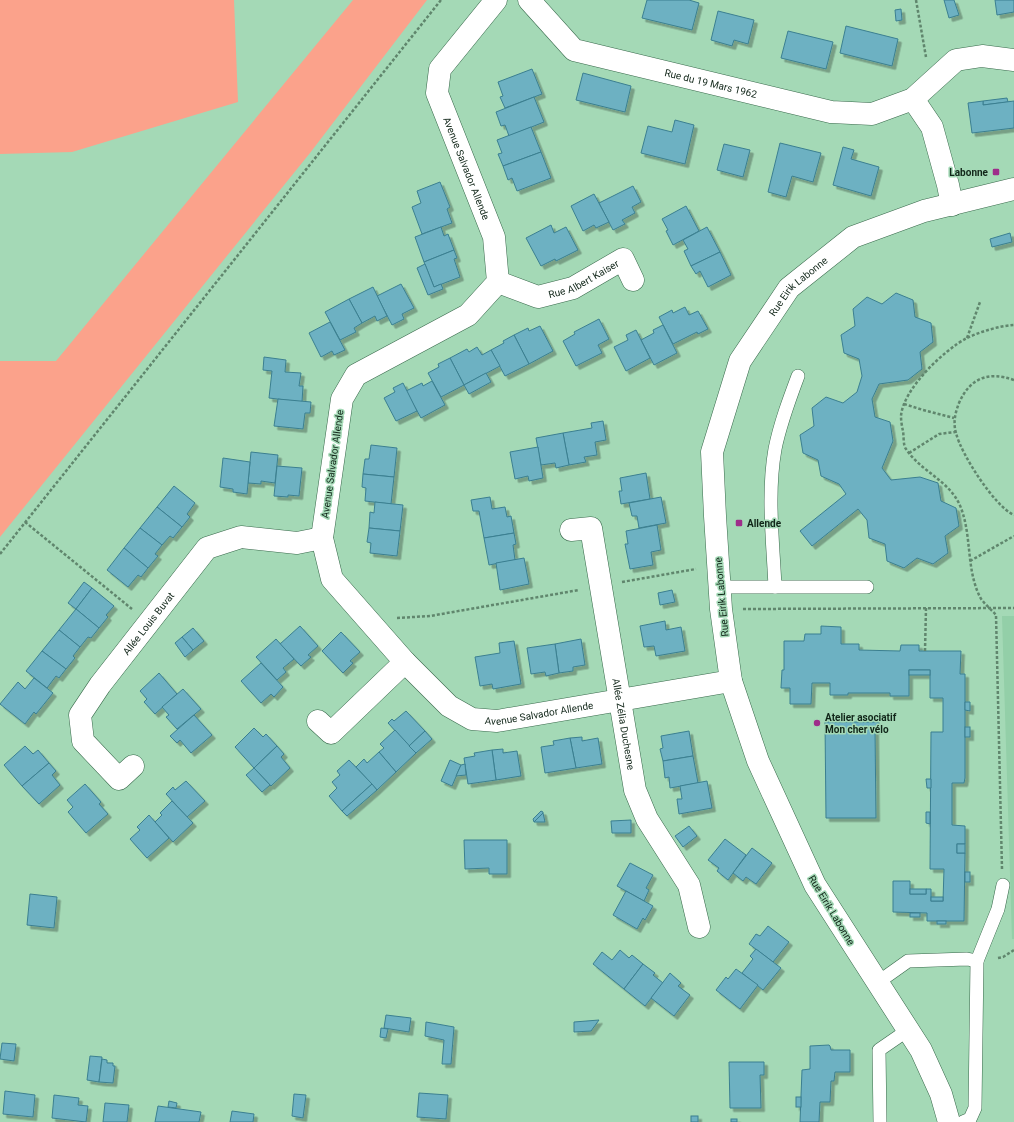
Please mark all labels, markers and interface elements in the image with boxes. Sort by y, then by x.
street label: Rue du 19 Mars 1962 [663,67,758,100]
street label: Avenue Salvador Allende [441,115,492,221]
place label: Labonne [949,167,989,178]
marker: Labonne [991,167,1001,177]
street label: Rue Eirik Labonne [767,255,830,318]
street label: Rue Albert Kaiser [547,257,621,300]
street label: Avenue Salvador Allende [319,409,346,519]
marker: Allende [734,518,744,528]
place label: Allende [747,518,782,529]
street label: Rue Eirik Labonne [713,557,730,637]
street label: Allée Louis Buvat [121,590,176,657]
street label: Allée Zélia Duchesne [610,678,637,771]
street label: Avenue Salvador Allende [484,700,594,727]
place label: Atelier asociatif Mon cher vélo [825,712,897,735]
marker: Atelier asociatif Mon cher vélo [812,718,822,728]
street label: Rue Eirik Labonne [806,873,857,947]

